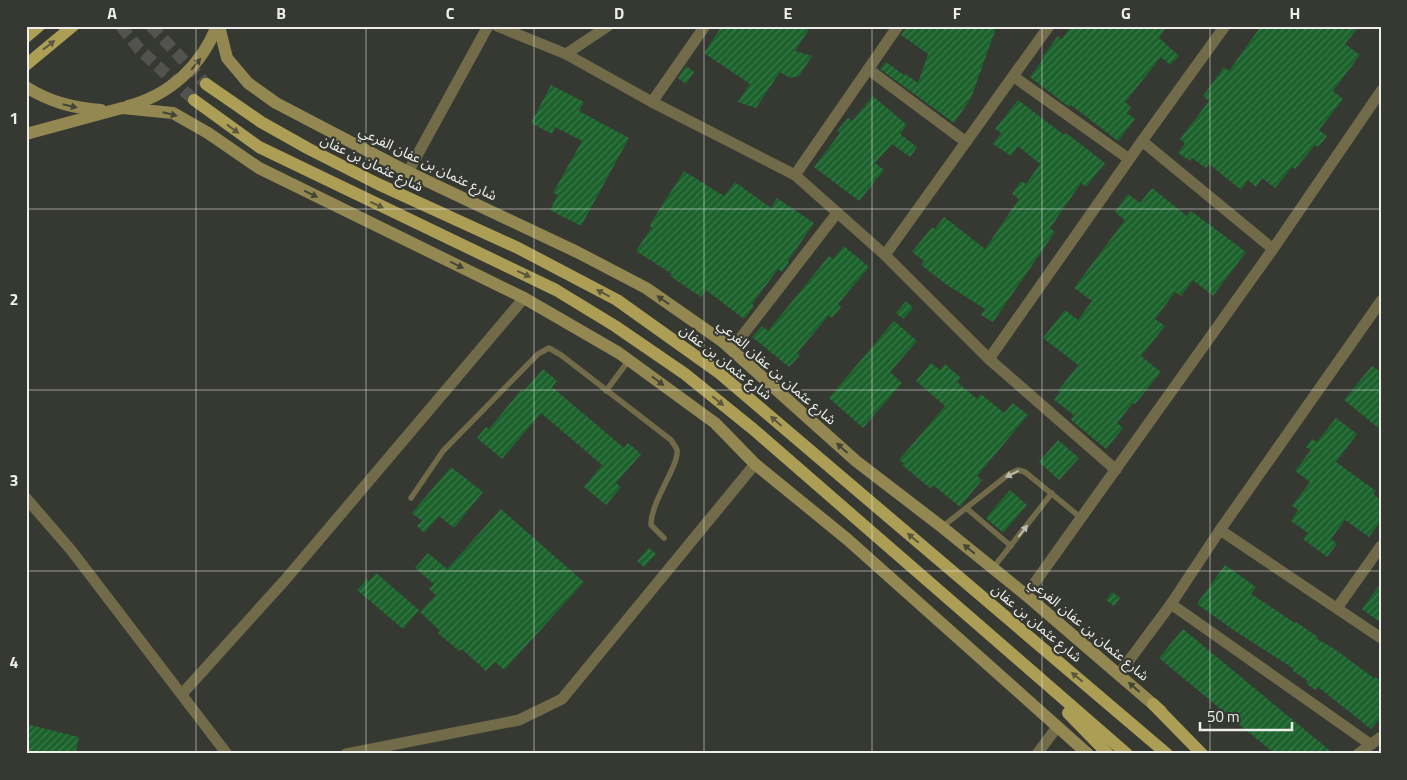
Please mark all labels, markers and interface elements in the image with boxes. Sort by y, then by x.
text: A [107,1,117,25]
text: B [276,1,286,25]
text: C [446,1,455,25]
text: D [614,1,624,25]
text: E [784,1,793,25]
text: F [953,1,962,25]
text: G [1121,1,1131,25]
text: H [1290,1,1300,25]
one-way arrow [42,40,55,51]
one-way arrow [190,57,201,70]
one-way arrow [63,102,78,110]
text: 1 [10,106,18,130]
one-way arrow [162,110,178,118]
street label: شارع عثمان بن عفان الفرعي [355,120,501,206]
one-way arrow [227,124,240,134]
street label: شارع عثمان بن عفان [317,129,427,197]
one-way arrow [304,190,318,198]
one-way arrow [370,201,384,209]
one-way arrow [450,261,464,269]
one-way arrow [516,270,531,279]
text: 2 [10,287,18,311]
one-way arrow [596,289,611,297]
one-way arrow [656,295,670,305]
street label: شارع عثمان بن عفان الفرعي [712,314,841,430]
street label: شارع عثمان بن عفان [675,319,777,405]
one-way arrow [651,376,665,386]
one-way arrow [711,395,724,406]
one-way arrow [769,416,782,427]
one-way arrow [836,442,848,454]
text: 3 [10,468,18,492]
one-way arrow [1005,470,1020,478]
one-way arrow [1017,525,1028,538]
one-way arrow [907,532,920,543]
one-way arrow [963,543,976,554]
street label: شارع عثمان بن عفان الفرعي [1024,572,1154,686]
street label: شارع عثمان بن عفان [987,579,1087,667]
text: 4 [10,650,19,674]
one-way arrow [1070,671,1083,682]
one-way arrow [1128,681,1140,693]
scale bar [1200,700,1292,732]
text: 50 m [1207,705,1240,728]

